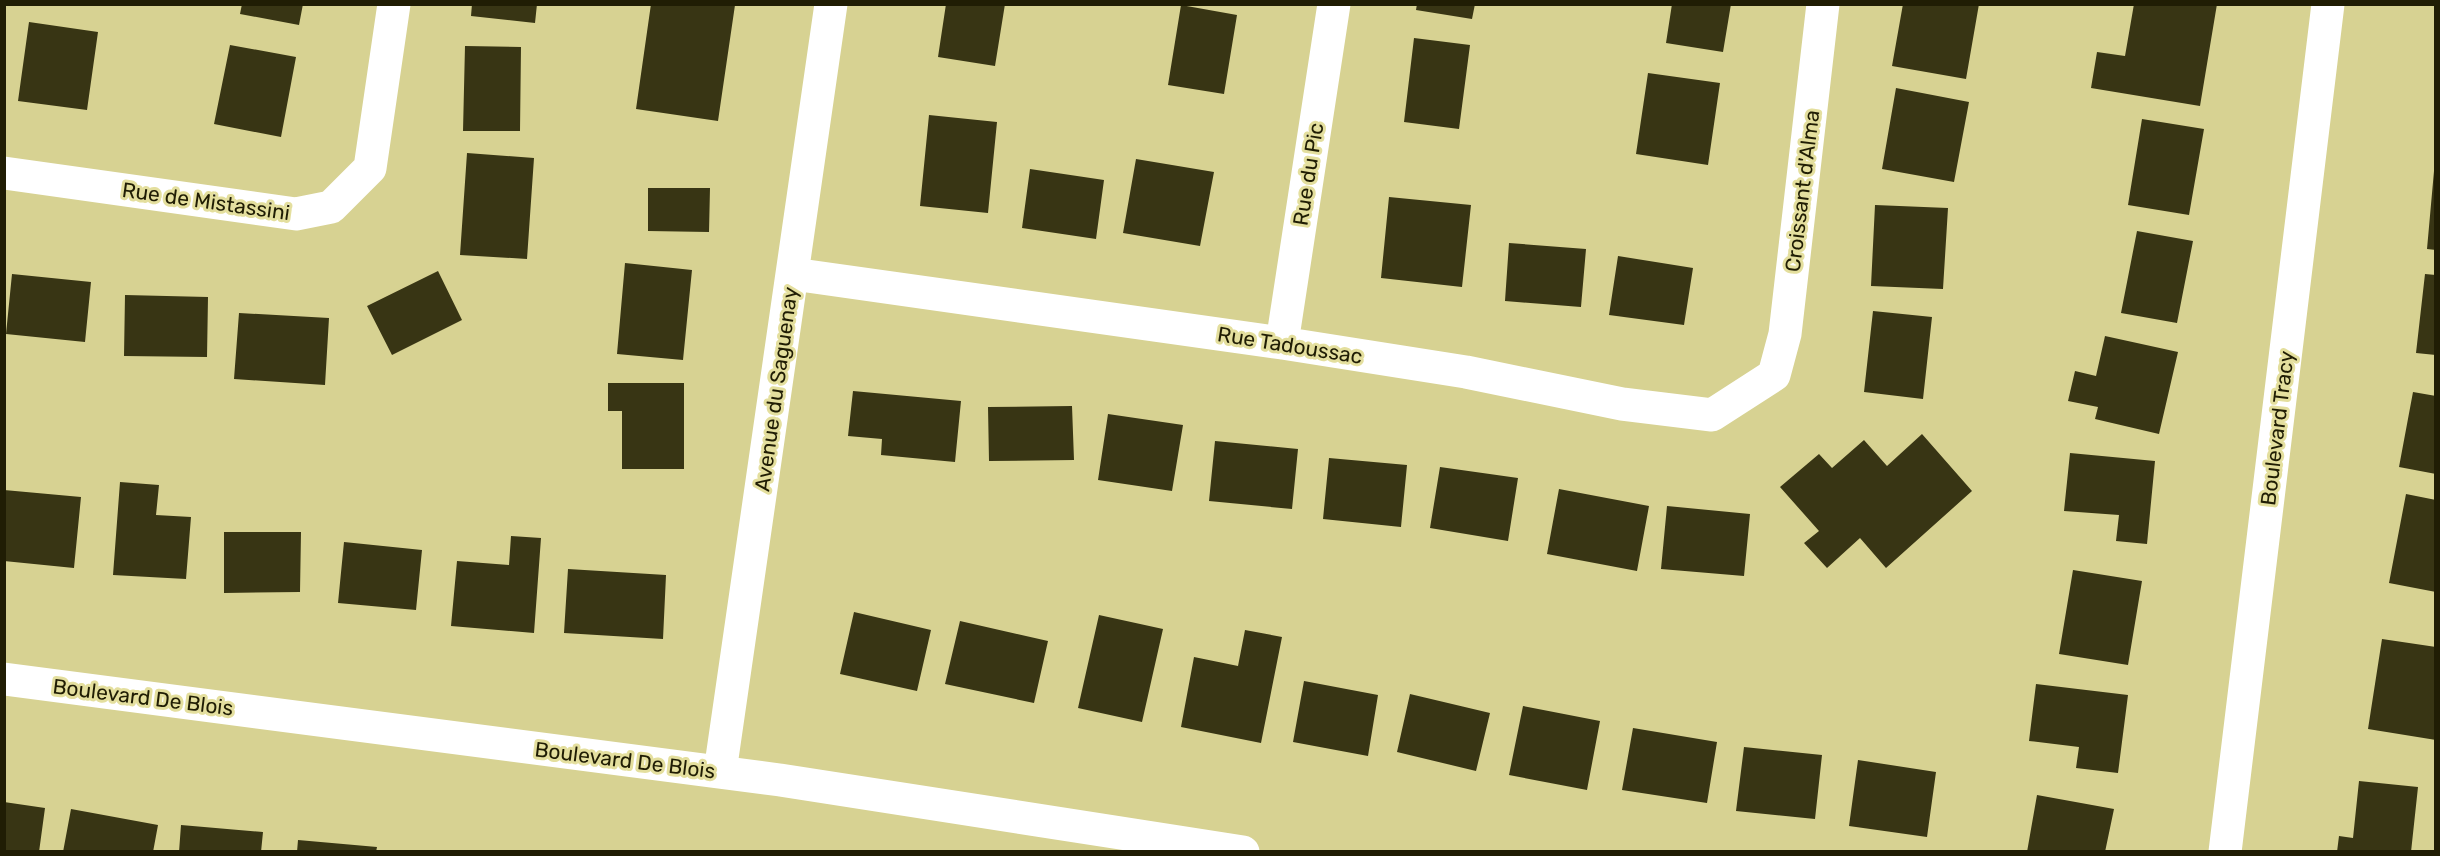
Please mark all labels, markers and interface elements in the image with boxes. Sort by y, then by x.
street label: Croissant d'Alma [1780,109,1824,273]
street label: Rue du Pic [1288,121,1328,227]
street label: Rue de Mistassini [120,177,292,225]
street label: Avenue du Saguenay [749,285,803,493]
street label: Rue Tadoussac [1216,321,1364,369]
street label: Boulevard Tracy [2255,349,2299,507]
street label: Boulevard De Blois [51,674,235,720]
street label: Boulevard De Blois [533,737,717,783]

